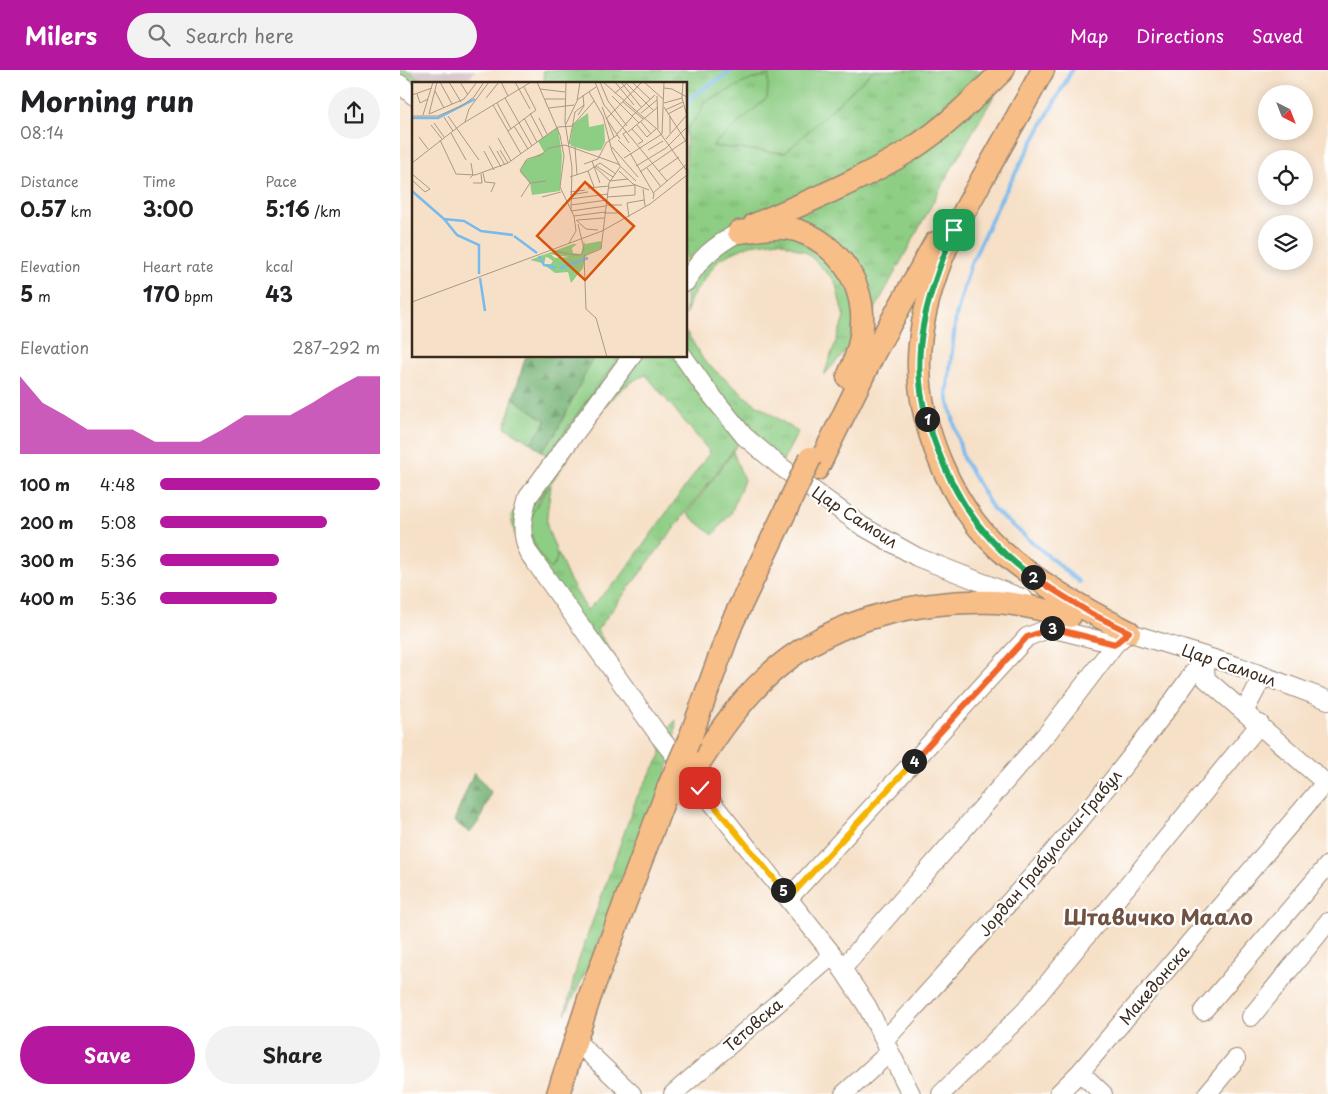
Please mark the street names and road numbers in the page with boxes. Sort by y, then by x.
street label: Цар Самоил [808,479,903,553]
street label: Цар Самоил [1179,637,1280,691]
street label: Јордан Грабулоски-Грабул [972,763,1127,941]
street label: Македонска [1113,939,1194,1030]
street label: Тетовска [718,992,787,1057]

